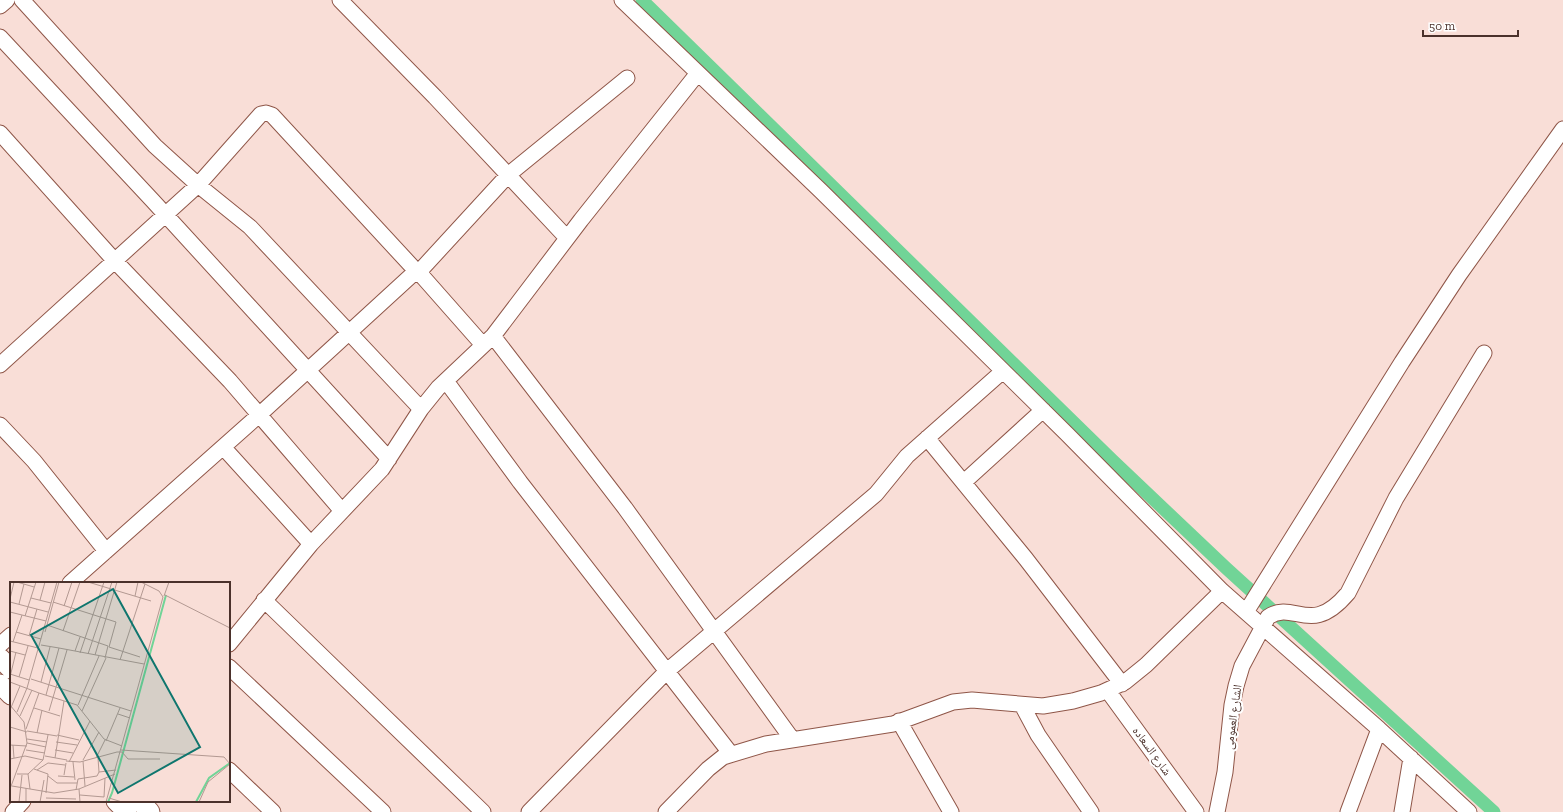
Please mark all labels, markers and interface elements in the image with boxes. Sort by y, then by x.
scale bar [1423,12,1518,38]
text: 50 m [1429,19,1456,33]
inset map [10,582,230,802]
street label: الشارع العمومى [1221,683,1246,751]
street label: شارع السعاده [1129,724,1174,779]

